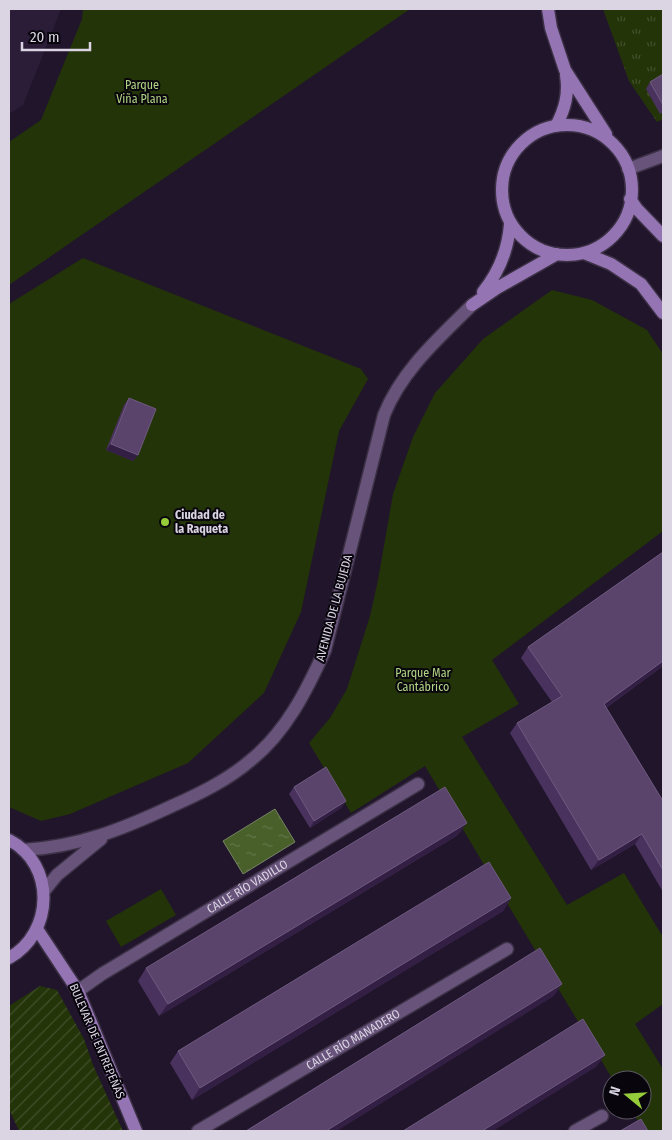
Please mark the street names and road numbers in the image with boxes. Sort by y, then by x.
street label: AVENIDA DE LA BUJEDA [313,552,355,663]
street label: CALLE RÍO VADILLO [204,857,290,916]
street label: BULEVAR DE ENTREPEÑAS [66,981,129,1101]
street label: CALLE RÍO MANADERO [304,1007,403,1073]

